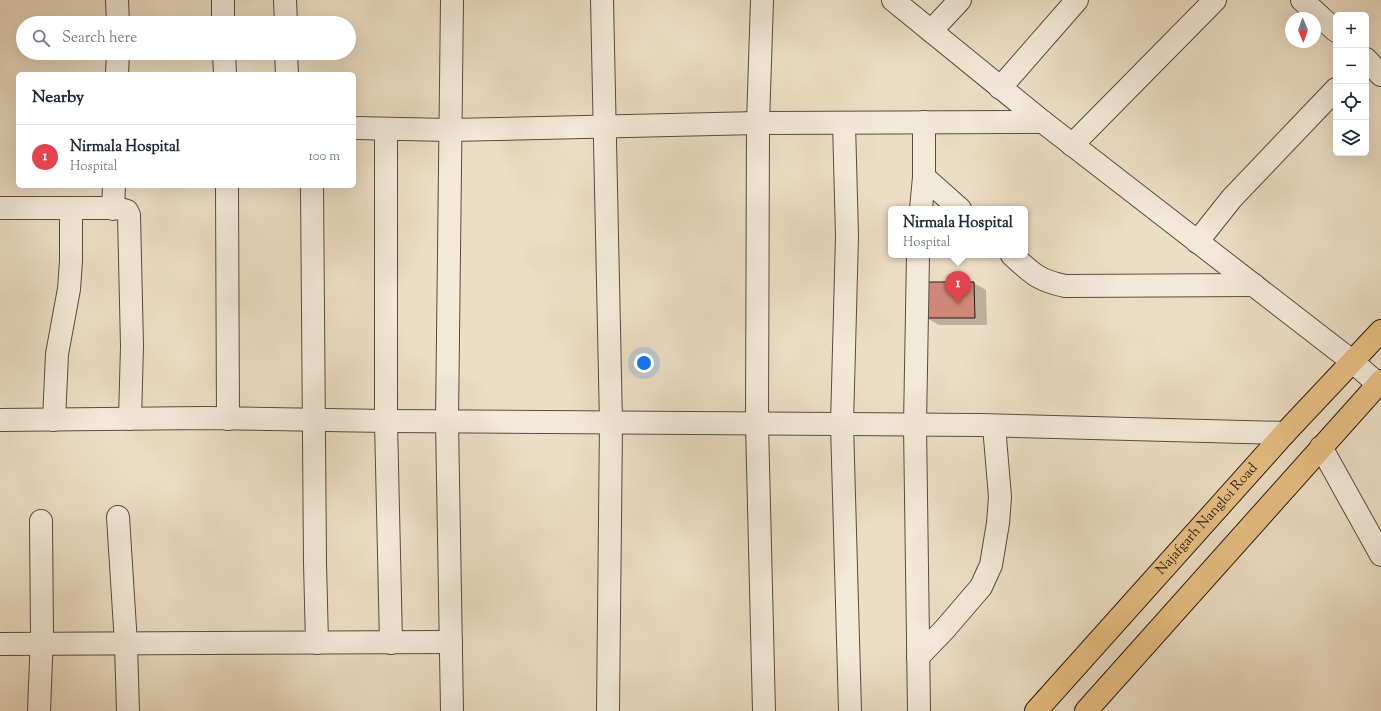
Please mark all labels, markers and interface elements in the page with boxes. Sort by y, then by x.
north arrow [1285,12,1321,48]
map controls [1333,12,1369,156]
button: + [1333,12,1369,48]
search box [16,16,356,60]
icon: search [30,27,52,49]
text: Search here [62,28,137,49]
button: − [1333,48,1369,84]
button: locate [1333,84,1369,120]
text: Nearby [32,86,84,110]
button: layers [1333,120,1369,156]
text: Nirmala Hospital [70,137,180,158]
text: 1 [43,148,47,166]
text: 100 m [308,148,340,166]
text: Hospital [70,158,117,176]
popup [888,206,1028,258]
text: Nirmala Hospital [903,213,1013,234]
text: Hospital [903,234,950,252]
pin: 1 [945,271,971,304]
your location [634,353,654,373]
street label: Najafgarh Nangloi Road [1152,459,1263,580]

